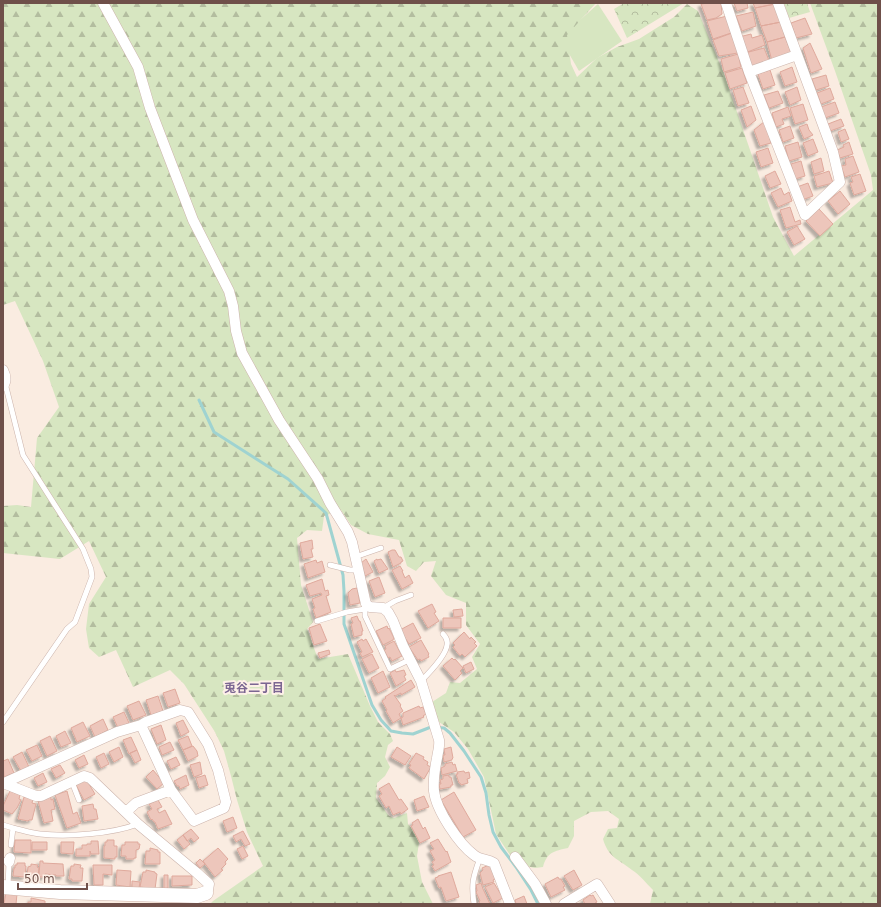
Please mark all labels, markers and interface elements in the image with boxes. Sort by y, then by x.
district label: 兎谷二丁目 [224,681,284,695]
scale bar [18,865,87,891]
text: 50 m [24,872,55,886]

